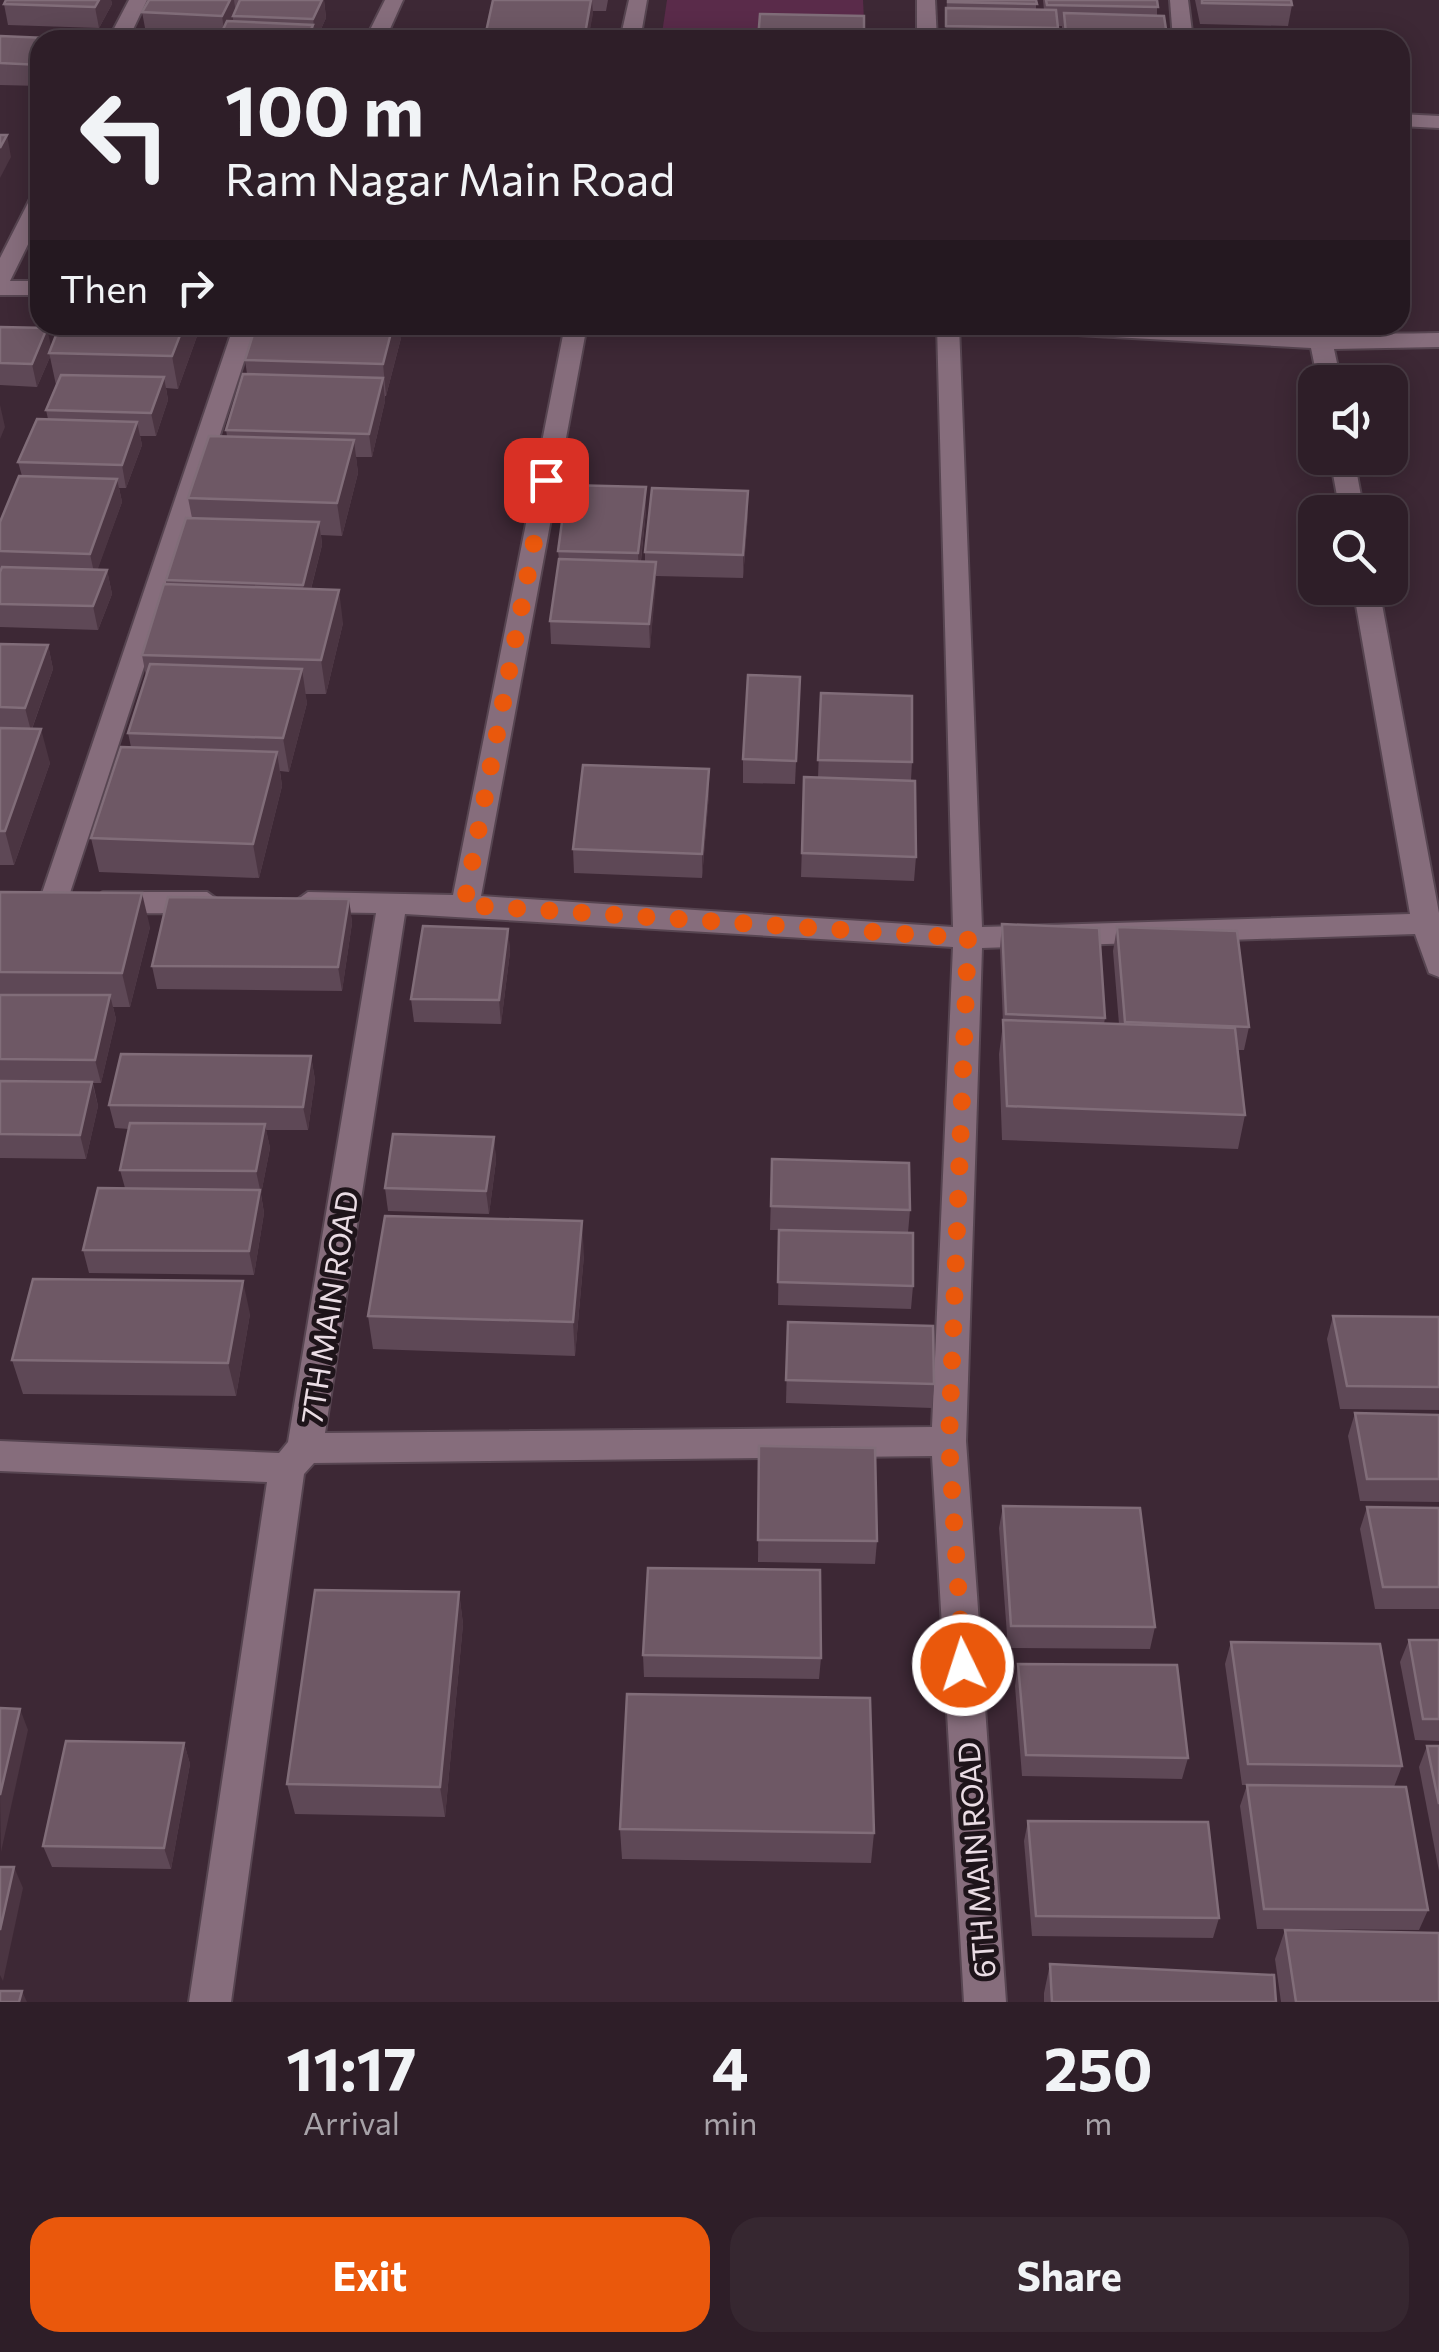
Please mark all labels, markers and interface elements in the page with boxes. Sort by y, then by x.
text: 100 m [225,65,424,150]
icon: left [60,70,190,200]
text: Ram Nagar Main Road [225,150,675,205]
icon: right [168,260,223,315]
text: Then [60,264,148,311]
map controls [1298,365,1408,605]
button: sound [1298,365,1408,475]
pin [504,438,589,523]
icon: arrive [519,453,574,508]
button: search [1298,495,1408,605]
street label: 7TH MAIN ROAD [291,1188,365,1426]
position arrow [911,1613,1015,1717]
street label: 6TH MAIN ROAD [948,1741,1002,1979]
text: 11:17 [286,2030,417,2103]
text: 4 [712,2030,749,2103]
text: 250 [1044,2030,1153,2103]
text: Arrival [303,2102,400,2142]
text: min [703,2102,757,2142]
text: m [1084,2102,1112,2142]
button: Exit [30,2217,710,2332]
button: Share [730,2217,1409,2332]

